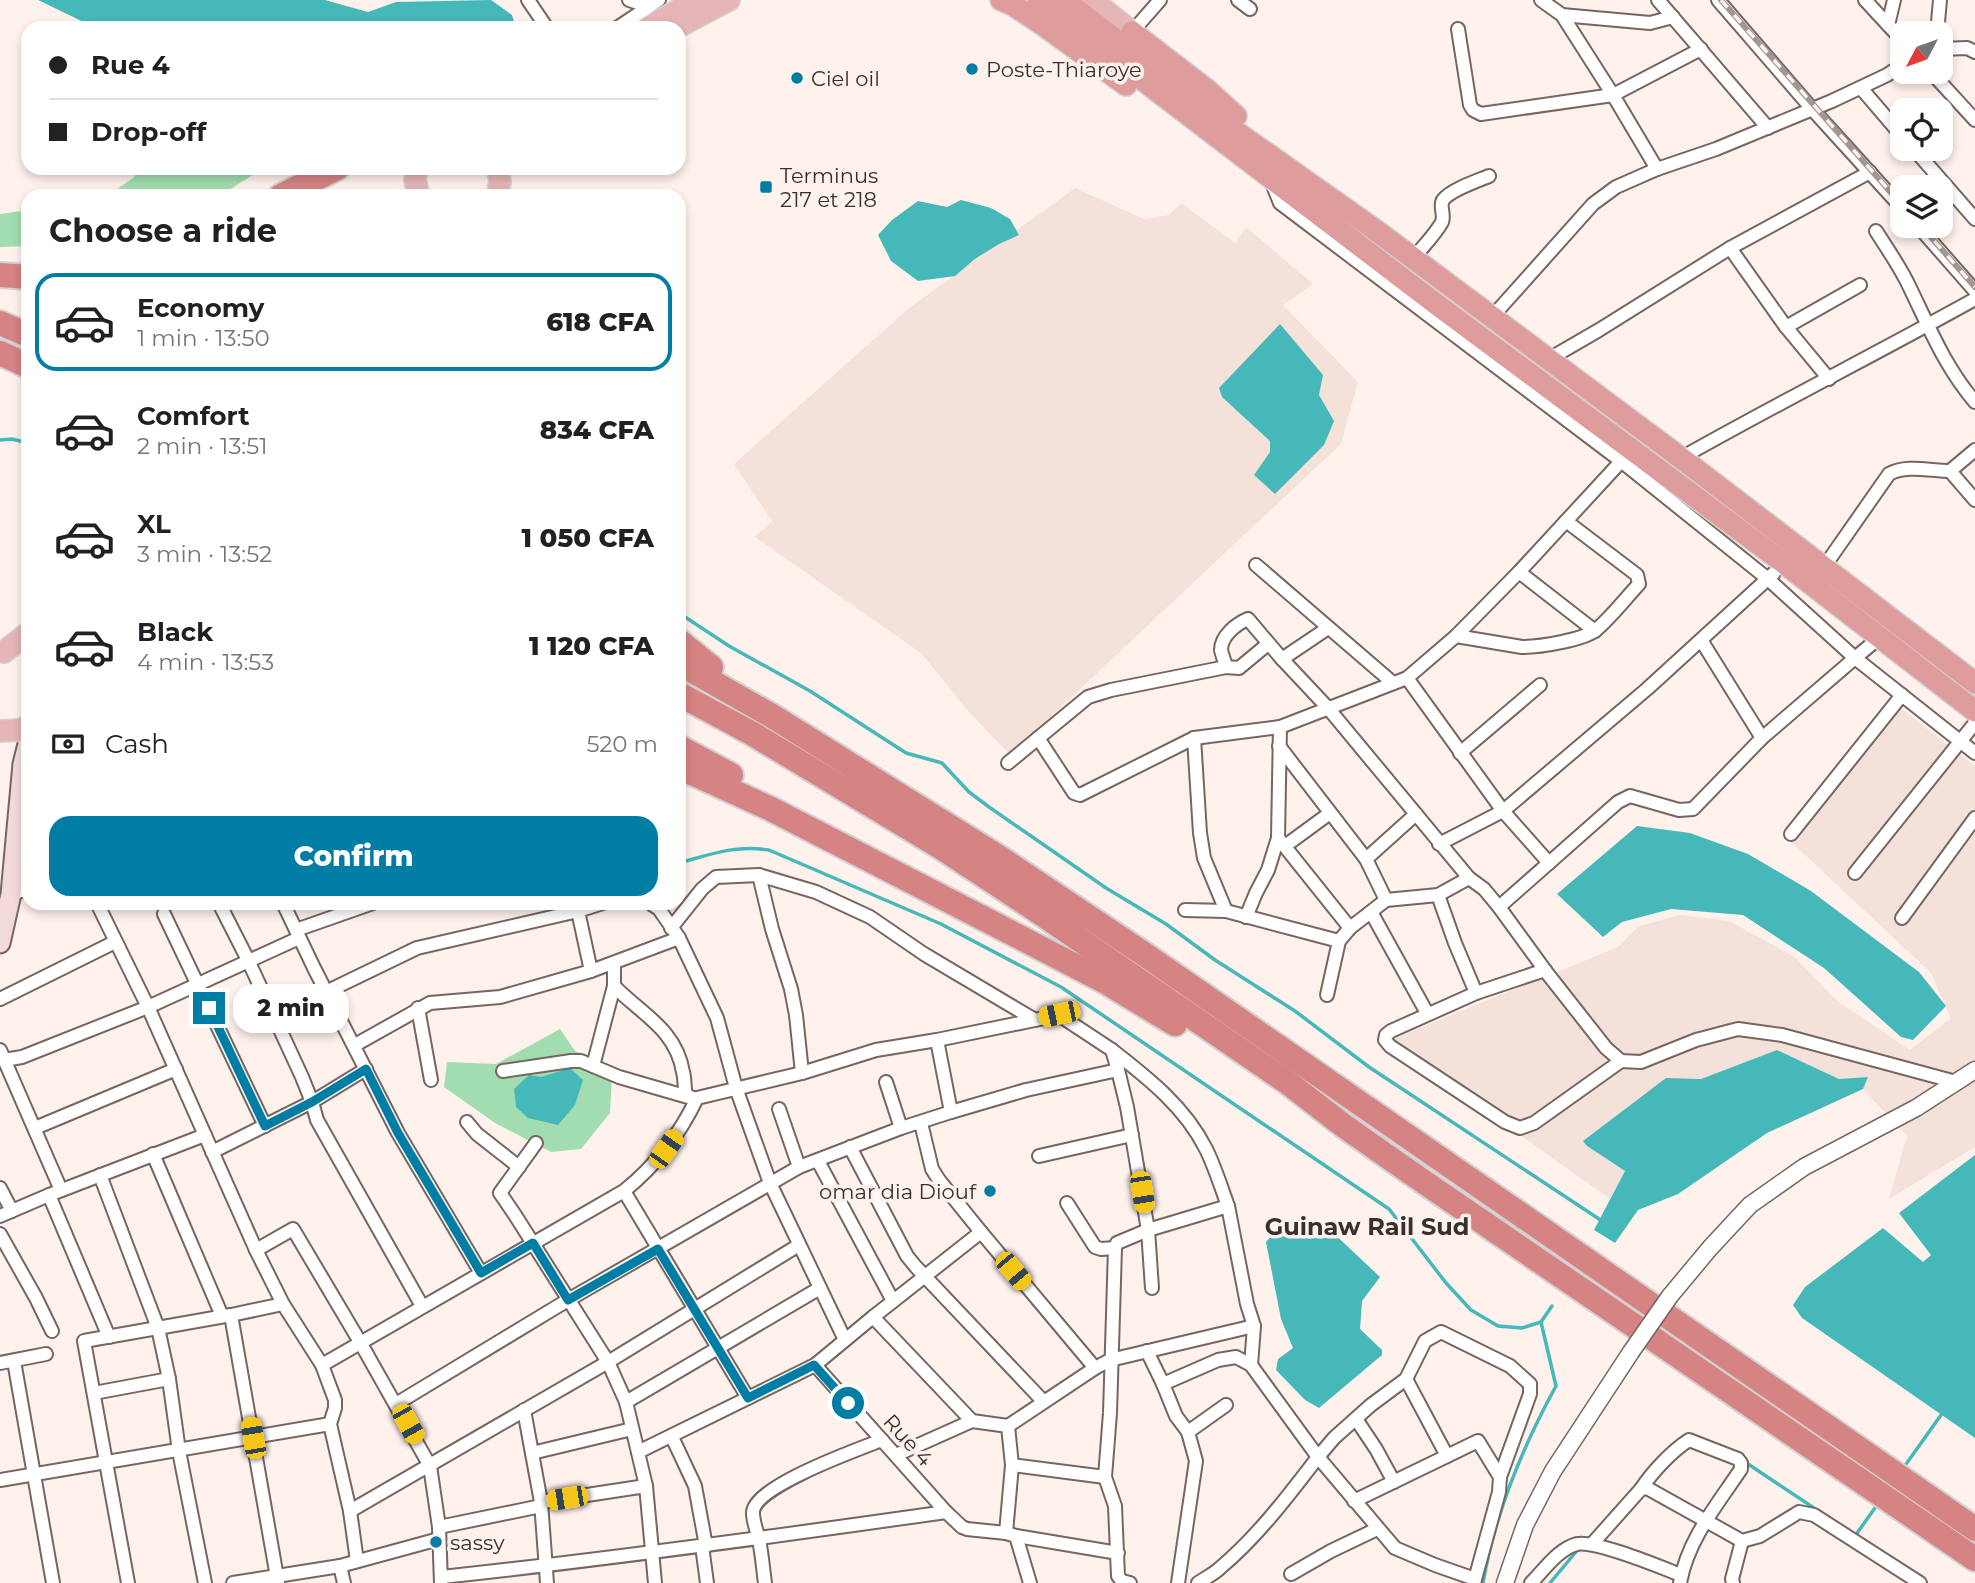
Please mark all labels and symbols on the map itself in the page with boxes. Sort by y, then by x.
north arrow [1890,21,1953,84]
place label: Poste-Thiaroye [986,57,1142,82]
marker: Poste-Thiaroye [964,61,980,77]
place label: Ciel oil [811,66,880,91]
marker: Ciel oil [789,70,805,86]
place label: Terminus 217 et 218 [780,163,878,212]
marker: Terminus 217 et 218 [758,179,774,195]
callout: 2 min [234,984,349,1032]
route end [193,992,225,1024]
car [1037,999,1082,1029]
car [646,1126,687,1172]
car [1129,1170,1156,1214]
place label: omar dia Diouf [819,1179,977,1204]
marker: omar dia Diouf [982,1183,998,1199]
district label: Guinaw Rail Sud [1265,1212,1469,1241]
car [992,1248,1035,1294]
route start [832,1387,864,1419]
car [389,1401,428,1447]
street label: Rue 4 [878,1409,938,1471]
car [240,1415,267,1461]
car [545,1484,590,1512]
place label: sassy [450,1530,505,1555]
marker: sassy [428,1534,444,1550]

